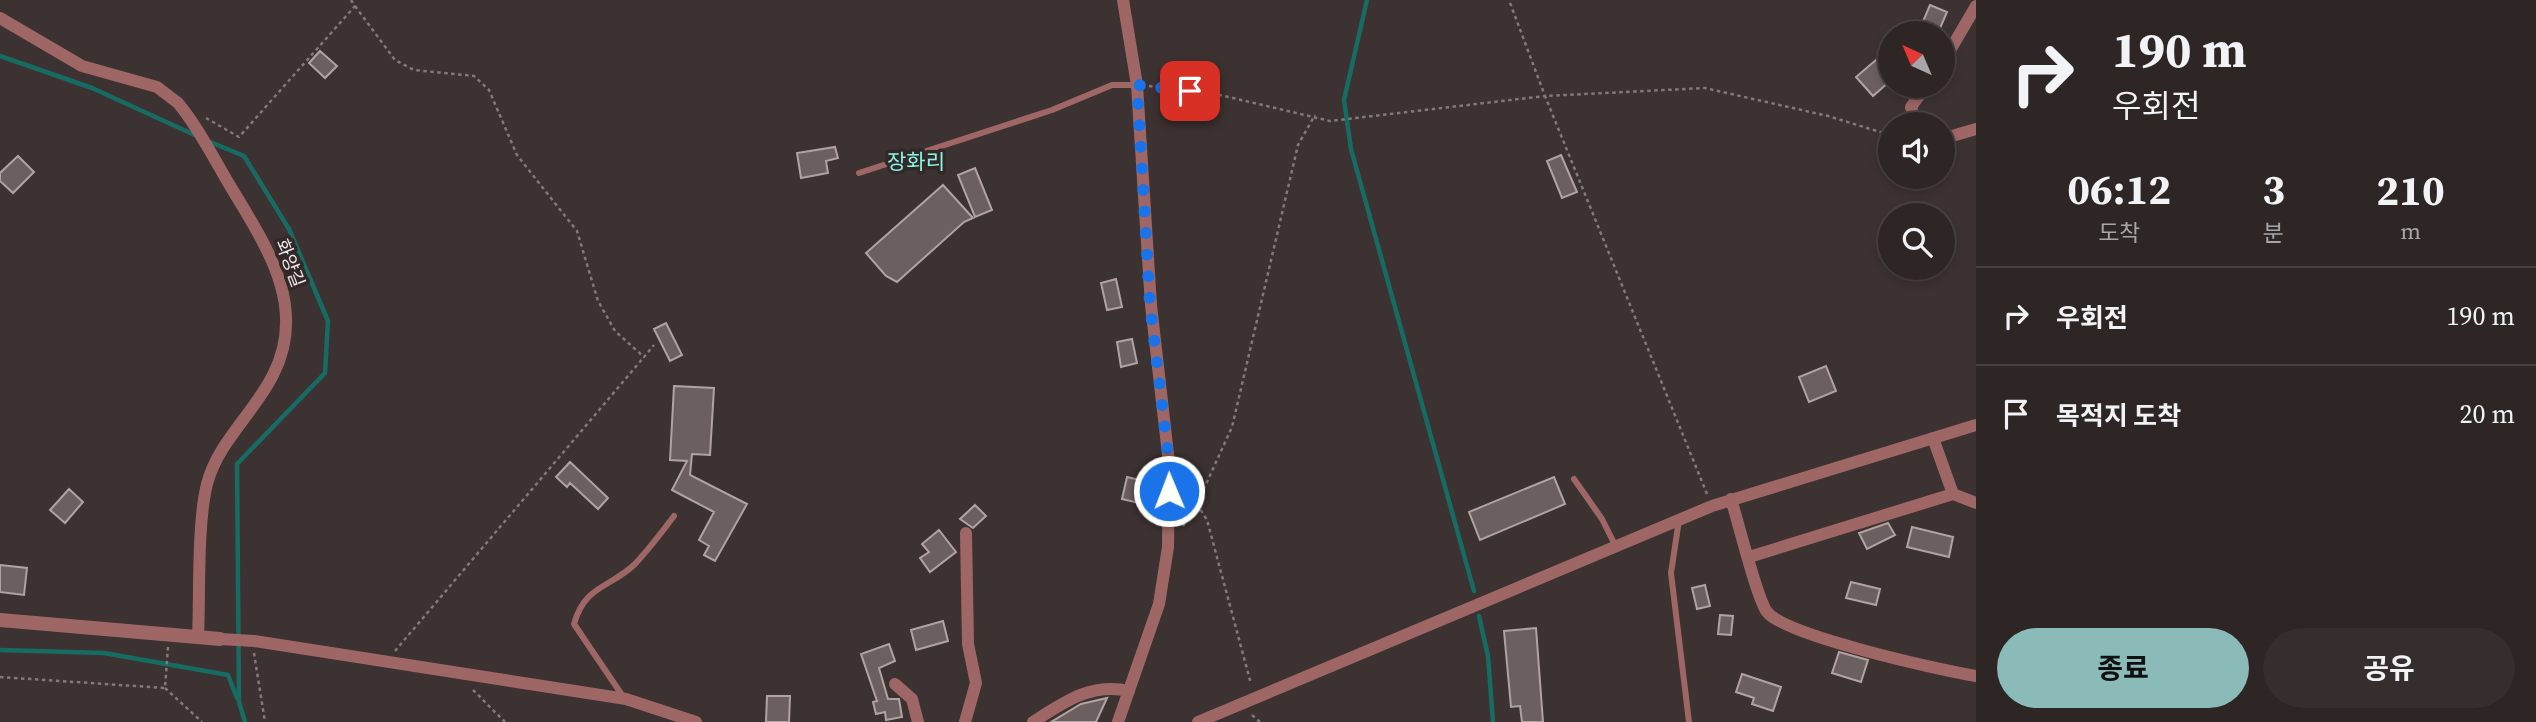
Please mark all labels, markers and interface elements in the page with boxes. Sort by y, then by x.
text: 190 m [2112,16,2247,83]
north arrow [1878,21,1955,98]
map controls [1878,21,1955,280]
icon: right [1997,28,2088,119]
pin [1160,61,1220,121]
icon: arrive [1171,72,1209,110]
text: 우회전 [2112,84,2200,128]
button: sound [1878,112,1955,189]
district label: 장화리 [887,147,945,176]
text: 06:12 [2067,160,2171,218]
text: 3 [2262,160,2285,218]
text: 210 [2376,161,2445,219]
button: search [1878,203,1955,280]
text: m [2400,215,2421,247]
text: 도착 [2098,217,2140,249]
text: 분 [2263,217,2284,249]
street label: 화양길 [270,235,311,290]
icon: right [1997,297,2035,335]
text: 190 m [2447,298,2515,334]
text: 우회전 [2056,300,2128,336]
icon: arrive [1997,395,2035,433]
text: 20 m [2460,396,2515,432]
text: 목적지 도착 [2056,398,2181,434]
position arrow [1132,454,1206,528]
button: 종료 [1997,628,2249,708]
button: 공유 [2263,628,2515,708]

